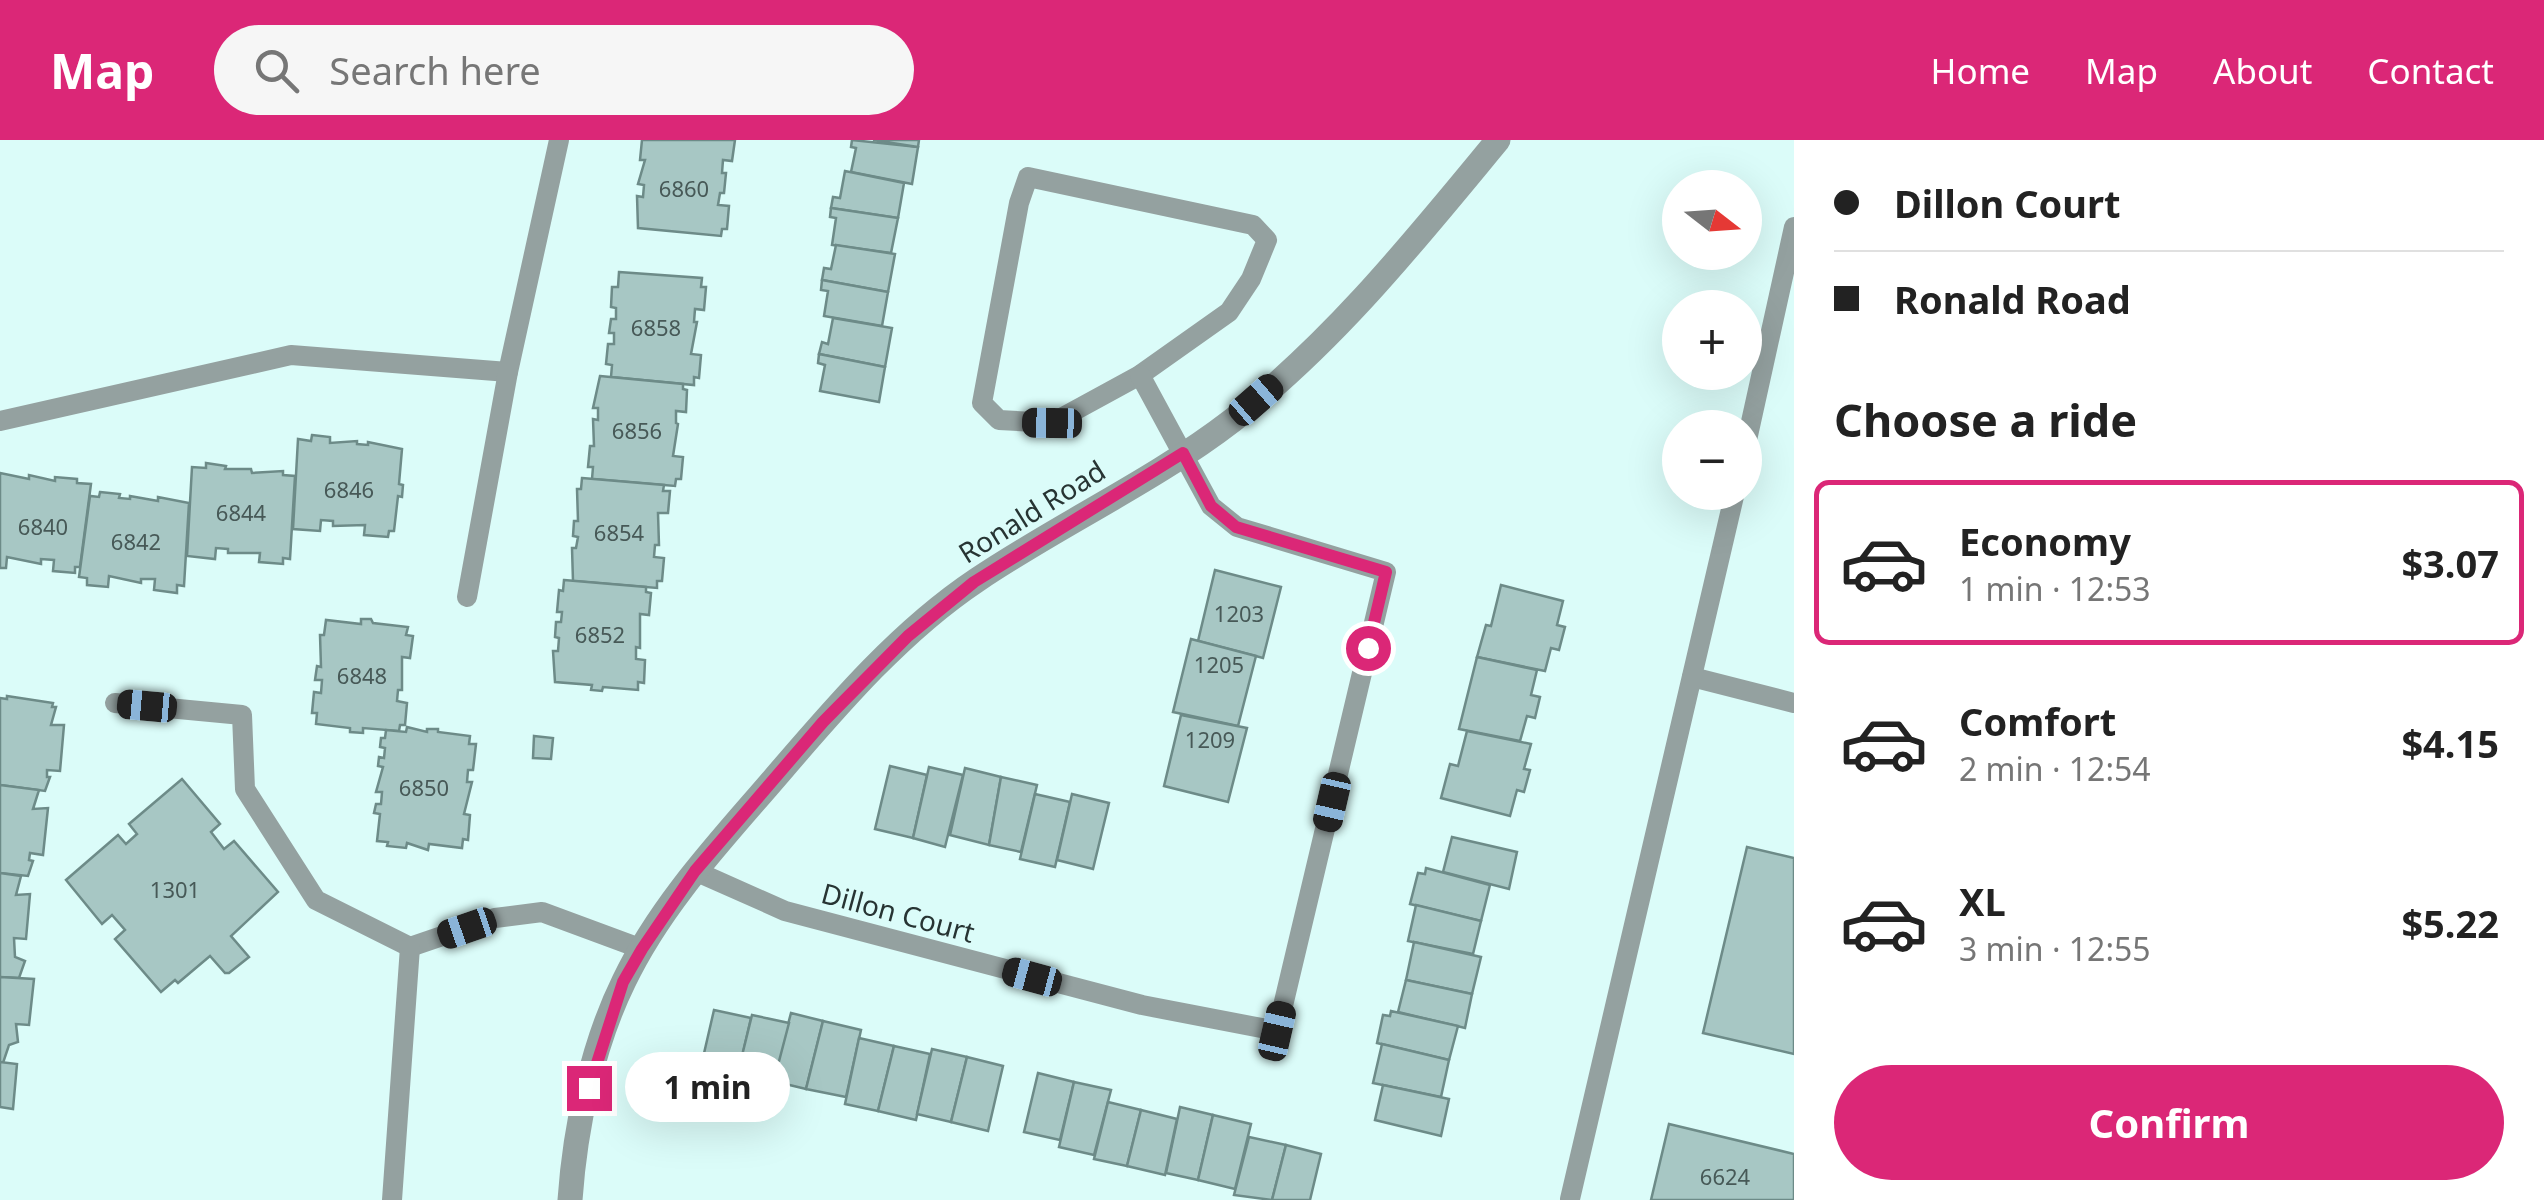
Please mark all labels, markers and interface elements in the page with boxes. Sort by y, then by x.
search box [214,25,914,115]
text: Map [50,38,154,103]
icon: search [249,43,304,98]
text: Search here [329,44,541,96]
text: Home [1931,47,2030,94]
text: Map [2085,47,2158,94]
text: About [2213,47,2312,94]
text: Contact [2367,47,2494,94]
north arrow [1662,170,1762,270]
map controls [1662,170,1762,510]
house number: 6860 [659,173,709,203]
text: Dillon Court [1894,177,2120,229]
text: Ronald Road [1894,273,2131,325]
button: + [1662,290,1762,390]
house number: 6858 [631,312,681,342]
car [1224,369,1288,431]
text: Choose a ride [1834,389,2137,450]
car [1022,407,1082,439]
button: − [1662,410,1762,510]
house number: 6856 [612,415,662,445]
street label: Ronald Road [951,451,1112,571]
house number: 6846 [324,474,374,504]
house number: 6844 [216,497,267,527]
house number: 6840 [18,511,68,541]
text: Economy [1959,515,2131,567]
house number: 6854 [594,517,645,547]
icon: car [1839,518,1929,608]
house number: 6842 [111,526,161,556]
text: $3.07 [2401,537,2499,589]
text: 1 min · 12:53 [1959,567,2151,610]
house number: 1203 [1214,598,1264,628]
house number: 6852 [575,619,625,649]
route start [1346,626,1391,671]
house number: 1205 [1194,649,1244,679]
house number: 6848 [337,660,387,690]
car [116,688,178,724]
text: Comfort [1959,695,2116,747]
icon: car [1839,698,1929,788]
text: $4.15 [2401,717,2499,769]
house number: 1209 [1185,724,1235,754]
text: 2 min · 12:54 [1959,747,2151,790]
car [1311,769,1353,835]
house number: 6850 [399,772,449,802]
street label: Dillon Court [817,873,979,951]
house number: 1301 [150,874,200,904]
text: XL [1959,875,2006,927]
icon: car [1839,878,1929,968]
text: $5.22 [2401,897,2499,949]
car [434,904,500,952]
text: 3 min · 12:55 [1959,927,2151,970]
car [999,955,1065,999]
car [1256,998,1298,1064]
callout: 1 min [624,1053,789,1123]
text: 1 min [663,1065,752,1108]
button: Confirm [1834,1065,2504,1180]
route end [567,1066,612,1111]
house number: 6624 [1700,1161,1751,1191]

